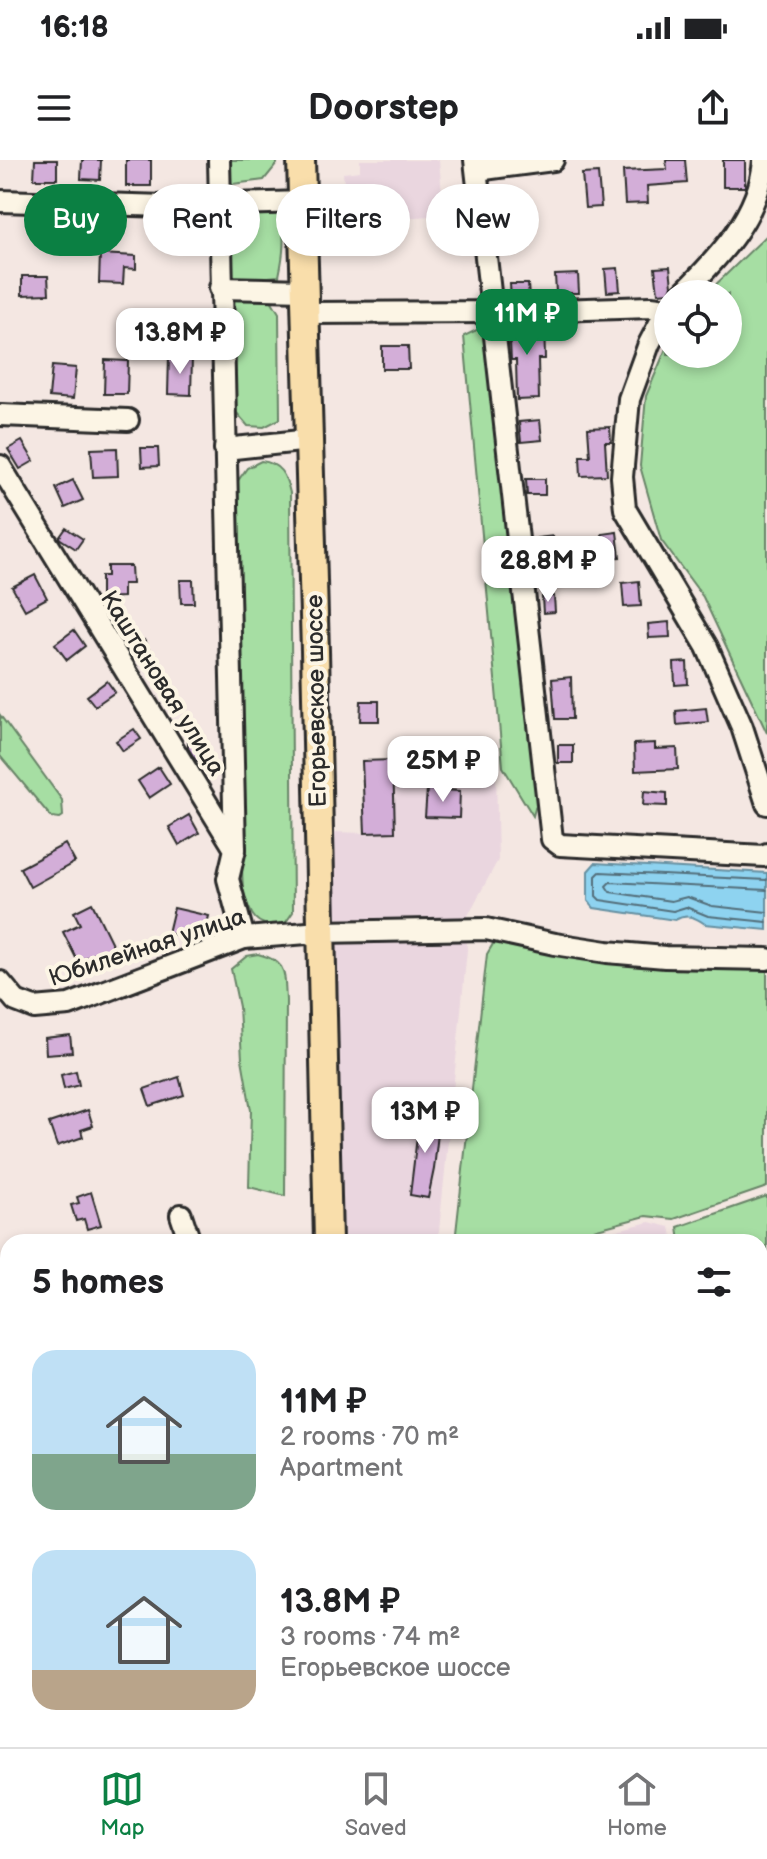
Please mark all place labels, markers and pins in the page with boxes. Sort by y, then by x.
pin: 11M ₽ [471,289,583,357]
pin: 13.8M ₽ [106,308,254,376]
pin: 28.8M ₽ [474,536,622,604]
pin: 25M ₽ [387,736,499,804]
pin: 13M ₽ [369,1087,481,1155]

